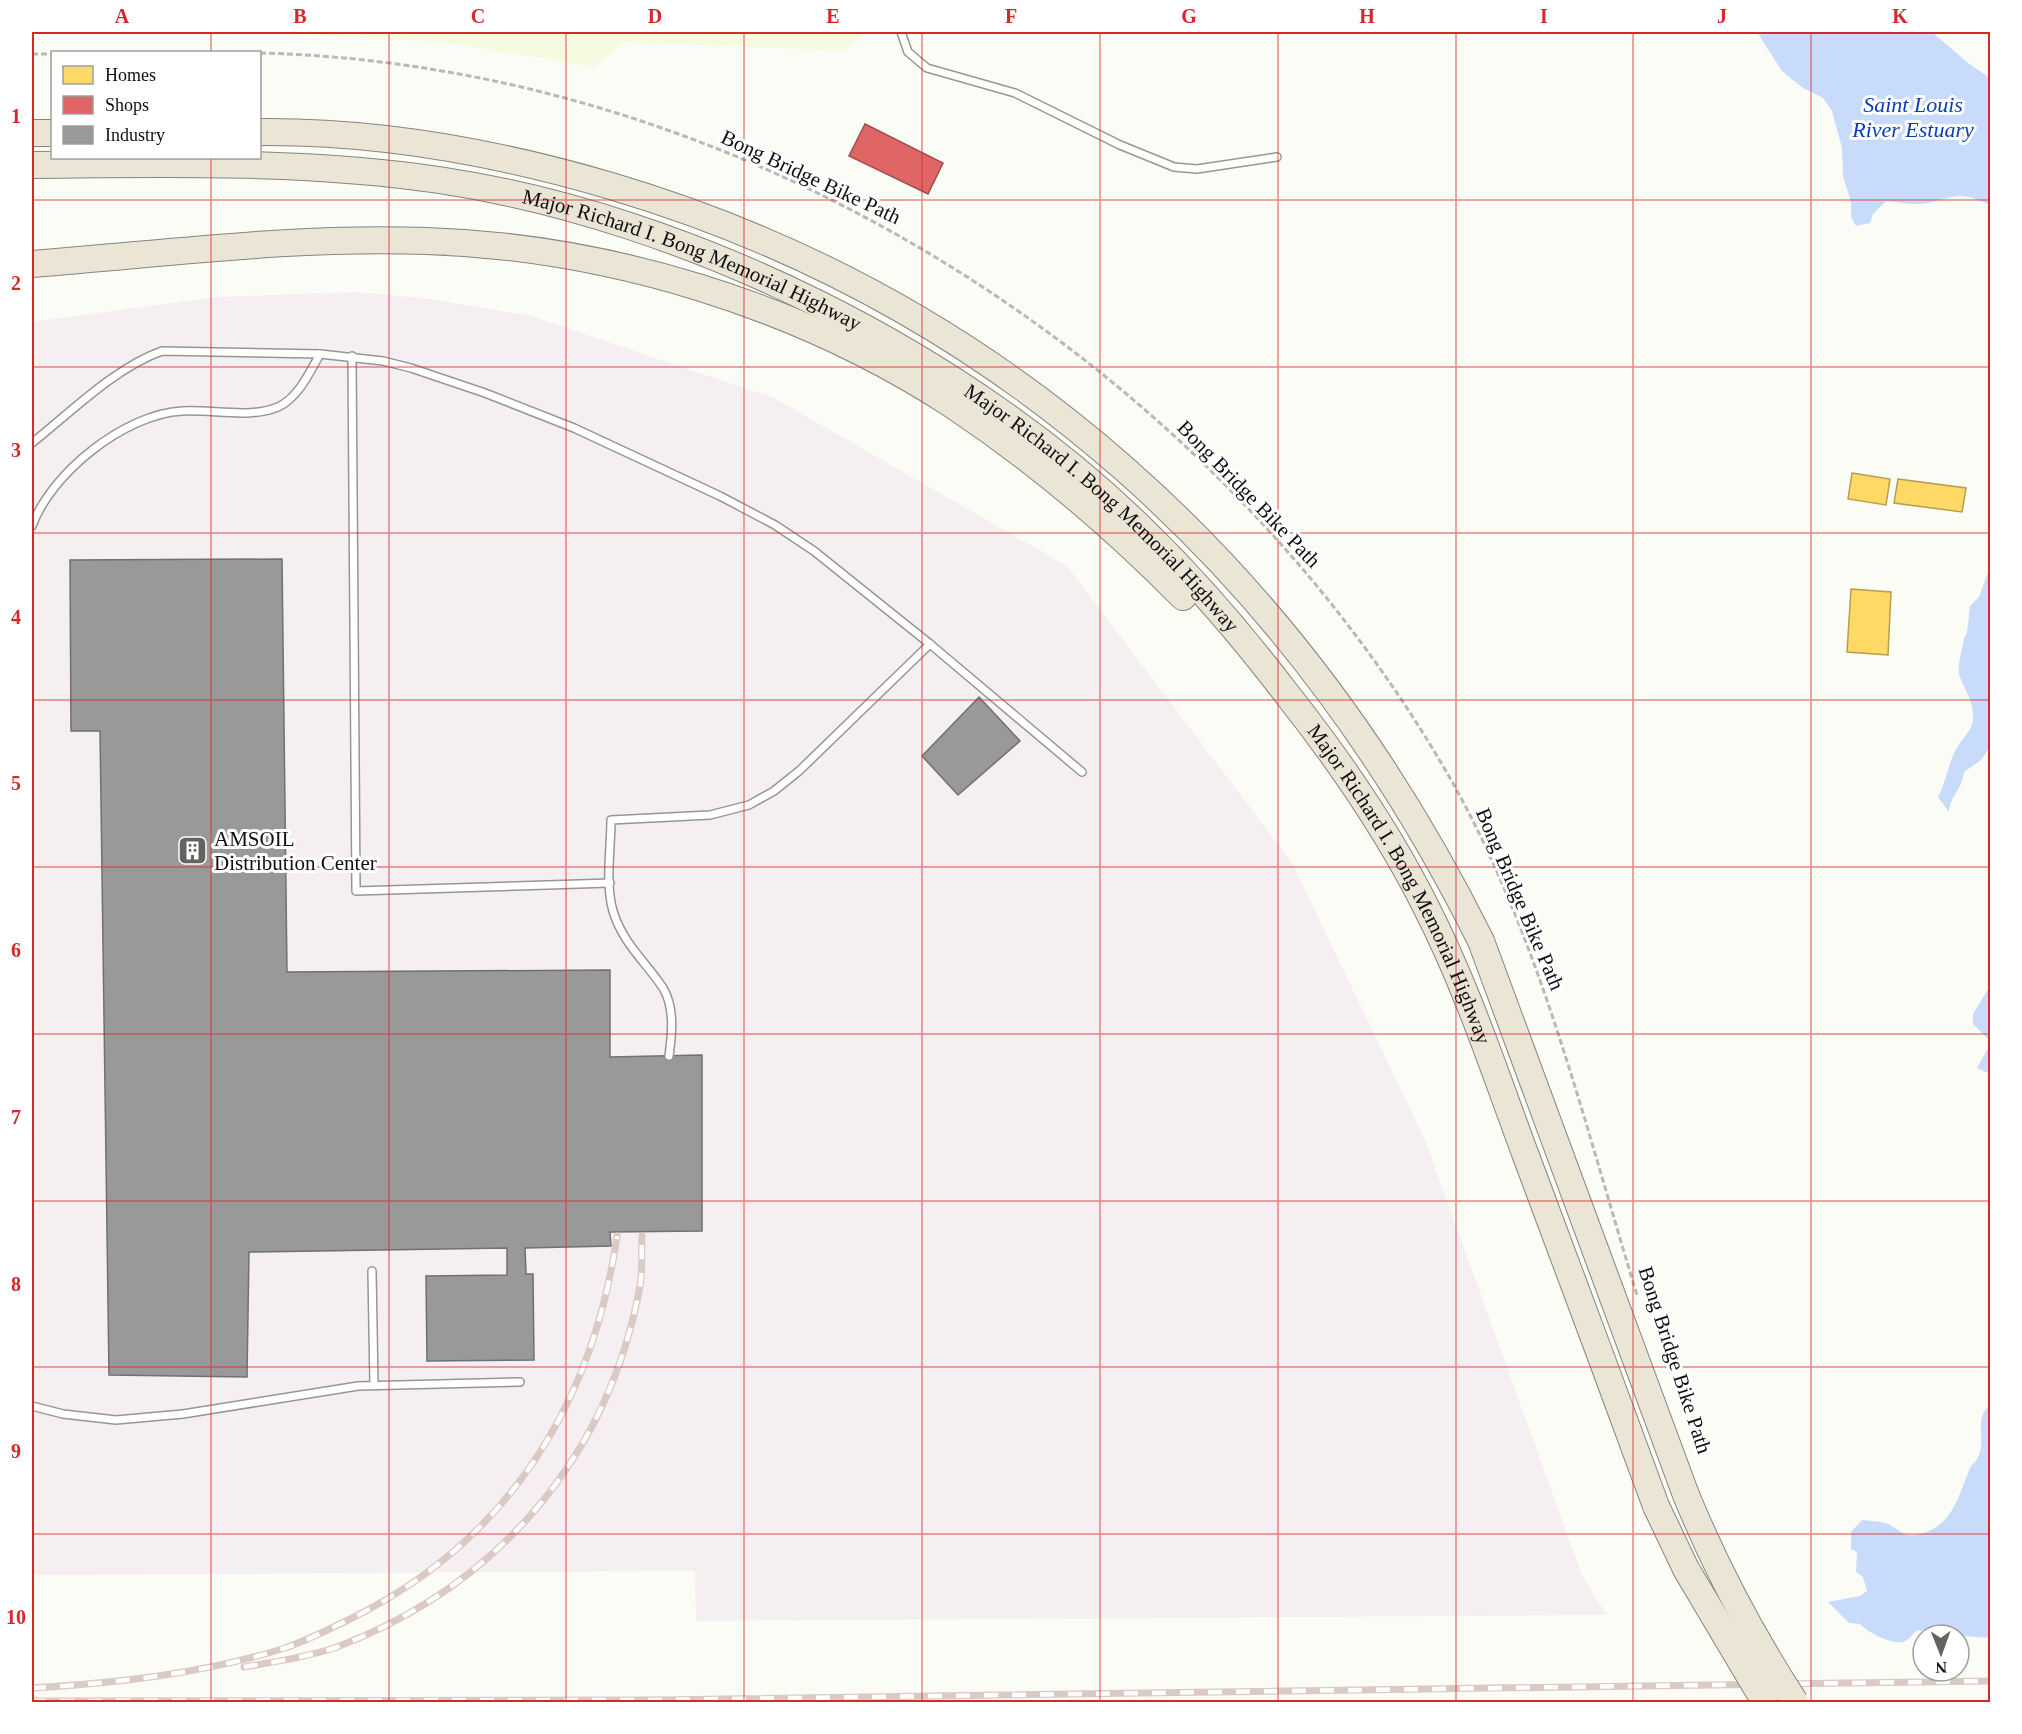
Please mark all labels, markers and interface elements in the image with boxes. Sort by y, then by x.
text: A [115,5,130,27]
text: B [293,5,307,27]
text: C [471,5,485,27]
text: D [648,5,662,27]
text: E [826,5,840,27]
text: F [1005,5,1017,27]
text: G [1181,5,1197,27]
text: H [1359,5,1375,27]
text: I [1540,5,1548,27]
text: J [1717,5,1727,27]
text: K [1892,5,1908,27]
legend [51,51,261,159]
text: Homes [105,65,156,85]
water label: Saint Louis River Estuary [1851,92,1974,142]
text: Shops [105,95,149,115]
text: 1 [11,105,21,127]
text: Industry [105,125,165,145]
street label: Bong Bridge Bike Path [717,125,905,229]
street label: Major Richard I. Bong Memorial Highway [520,184,866,336]
text: 2 [11,272,21,294]
street label: Major Richard I. Bong Memorial Highway [960,379,1244,637]
street label: Bong Bridge Bike Path [1172,415,1326,573]
text: 3 [11,439,21,461]
text: 4 [11,606,21,628]
street label: Major Richard I. Bong Memorial Highway [1302,719,1496,1048]
text: 5 [11,772,21,794]
street label: Bong Bridge Bike Path [1471,804,1569,994]
place label: AMSOIL Distribution Center [214,827,377,875]
building icon: AMSOIL Distribution Center [177,835,209,867]
text: 6 [11,939,21,961]
text: 7 [11,1106,21,1128]
street label: Bong Bridge Bike Path [1633,1263,1717,1457]
text: 8 [11,1273,21,1295]
text: 9 [11,1440,21,1462]
text: 10 [6,1606,26,1628]
north arrow [1911,1623,1971,1683]
text: N [1935,1659,1947,1676]

